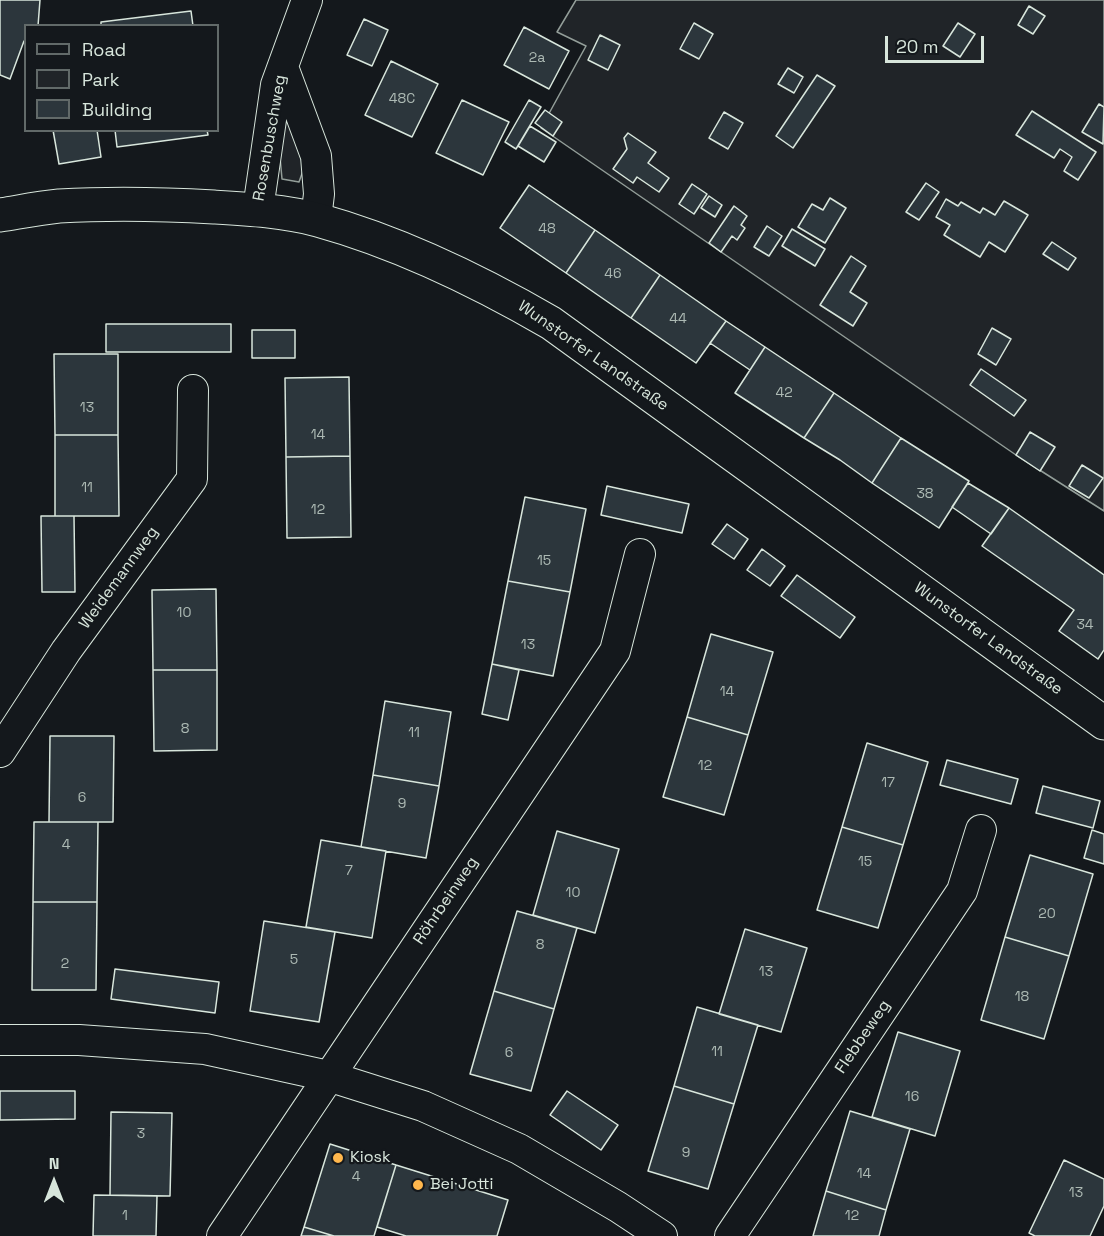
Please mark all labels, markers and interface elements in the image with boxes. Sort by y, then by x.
legend [24,24,219,132]
scale bar [888,24,987,62]
text: 20 m [896,35,939,58]
text: Road [82,38,126,61]
house number: 2a [529,50,545,66]
text: Park [82,68,119,91]
street label: Rosenbuschweg [249,73,291,203]
house number: 48C [389,91,415,107]
text: Building [82,98,152,121]
house number: 48 [538,221,556,237]
house number: 46 [604,266,622,282]
street label: Wunstorfer Landstraße [514,297,672,415]
house number: 44 [669,311,687,327]
house number: 42 [775,385,793,401]
house number: 13 [80,400,94,416]
house number: 14 [311,427,325,443]
house number: 11 [81,480,93,496]
house number: 38 [916,486,934,502]
house number: 12 [311,502,325,518]
street label: Weidemannweg [75,523,163,633]
house number: 15 [537,553,551,569]
street label: Wunstorfer Landstraße [910,579,1066,699]
house number: 10 [177,605,191,621]
house number: 34 [1076,617,1094,633]
house number: 13 [521,637,535,653]
house number: 14 [720,684,734,700]
house number: 8 [181,721,189,737]
house number: 11 [408,725,420,741]
house number: 12 [698,758,712,774]
house number: 17 [881,775,895,791]
house number: 6 [78,790,86,806]
house number: 9 [398,796,406,812]
house number: 4 [62,837,70,853]
street label: Röhrbeinweg [410,853,482,949]
house number: 15 [858,854,872,870]
house number: 7 [345,863,353,879]
house number: 10 [566,885,580,901]
house number: 20 [1038,906,1056,922]
house number: 8 [536,937,544,953]
house number: 5 [290,952,298,968]
house number: 2 [61,956,69,972]
house number: 13 [759,964,773,980]
house number: 18 [1015,989,1029,1005]
street label: Flebbeweg [831,997,895,1077]
house number: 11 [711,1044,723,1060]
house number: 6 [505,1045,513,1061]
house number: 16 [905,1089,919,1105]
house number: 3 [137,1126,145,1142]
house number: 9 [682,1145,690,1161]
place label: Kiosk [350,1148,391,1168]
marker: Kiosk [331,1151,345,1165]
north arrow [24,1152,84,1212]
text: N [49,1153,59,1174]
house number: 14 [857,1166,871,1182]
house number: 4 [352,1169,360,1185]
place label: Bei Jotti [430,1175,493,1195]
marker: Bei Jotti [411,1178,425,1192]
house number: 13 [1069,1185,1083,1201]
house number: 1 [122,1208,128,1224]
house number: 12 [845,1208,859,1224]

